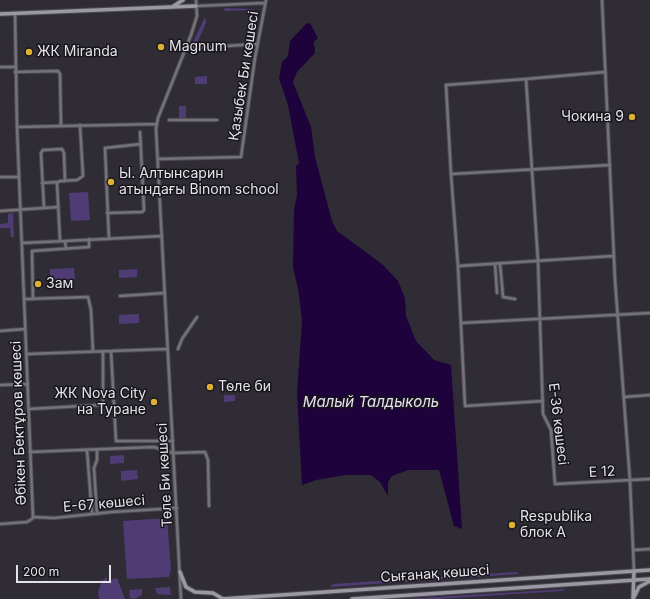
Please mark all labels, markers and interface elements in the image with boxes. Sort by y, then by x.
street label: Қазыбек Би көшесі [225,10,263,142]
place label: Magnum [169,39,227,55]
marker: Magnum [156,42,166,52]
place label: ЖК Miranda [37,44,118,60]
marker: ЖК Miranda [24,47,34,57]
place label: Чокина 9 [561,109,624,125]
marker: Чокина 9 [627,112,637,122]
place label: Ы. Алтынсарин атындағы Binom school [119,166,279,198]
marker: Ы. Алтынсарин атындағы Binom school [106,177,116,187]
place label: Зам [46,276,73,292]
marker: Зам [33,279,43,289]
street label: Әбікен Бектұров көшесі [8,340,30,506]
place label: Төле би [218,379,271,395]
marker: Төле би [205,382,215,392]
street label: Е-36 көшесі [545,382,571,466]
place label: ЖК Nova City на Туране [55,386,146,418]
water label: Малый Талдыколь [303,393,439,411]
marker: ЖК Nova City на Туране [149,397,159,407]
street label: Төле Би көшесі [154,422,176,528]
street label: E 12 [588,463,616,481]
street label: Е-67 көшесі [62,492,146,516]
place label: Respublika блок А [520,509,592,542]
marker: Respublika блок А [507,520,517,530]
scale bar [18,557,113,583]
street label: Сығанақ көшесі [380,562,490,586]
text: 200 m [23,564,59,579]

